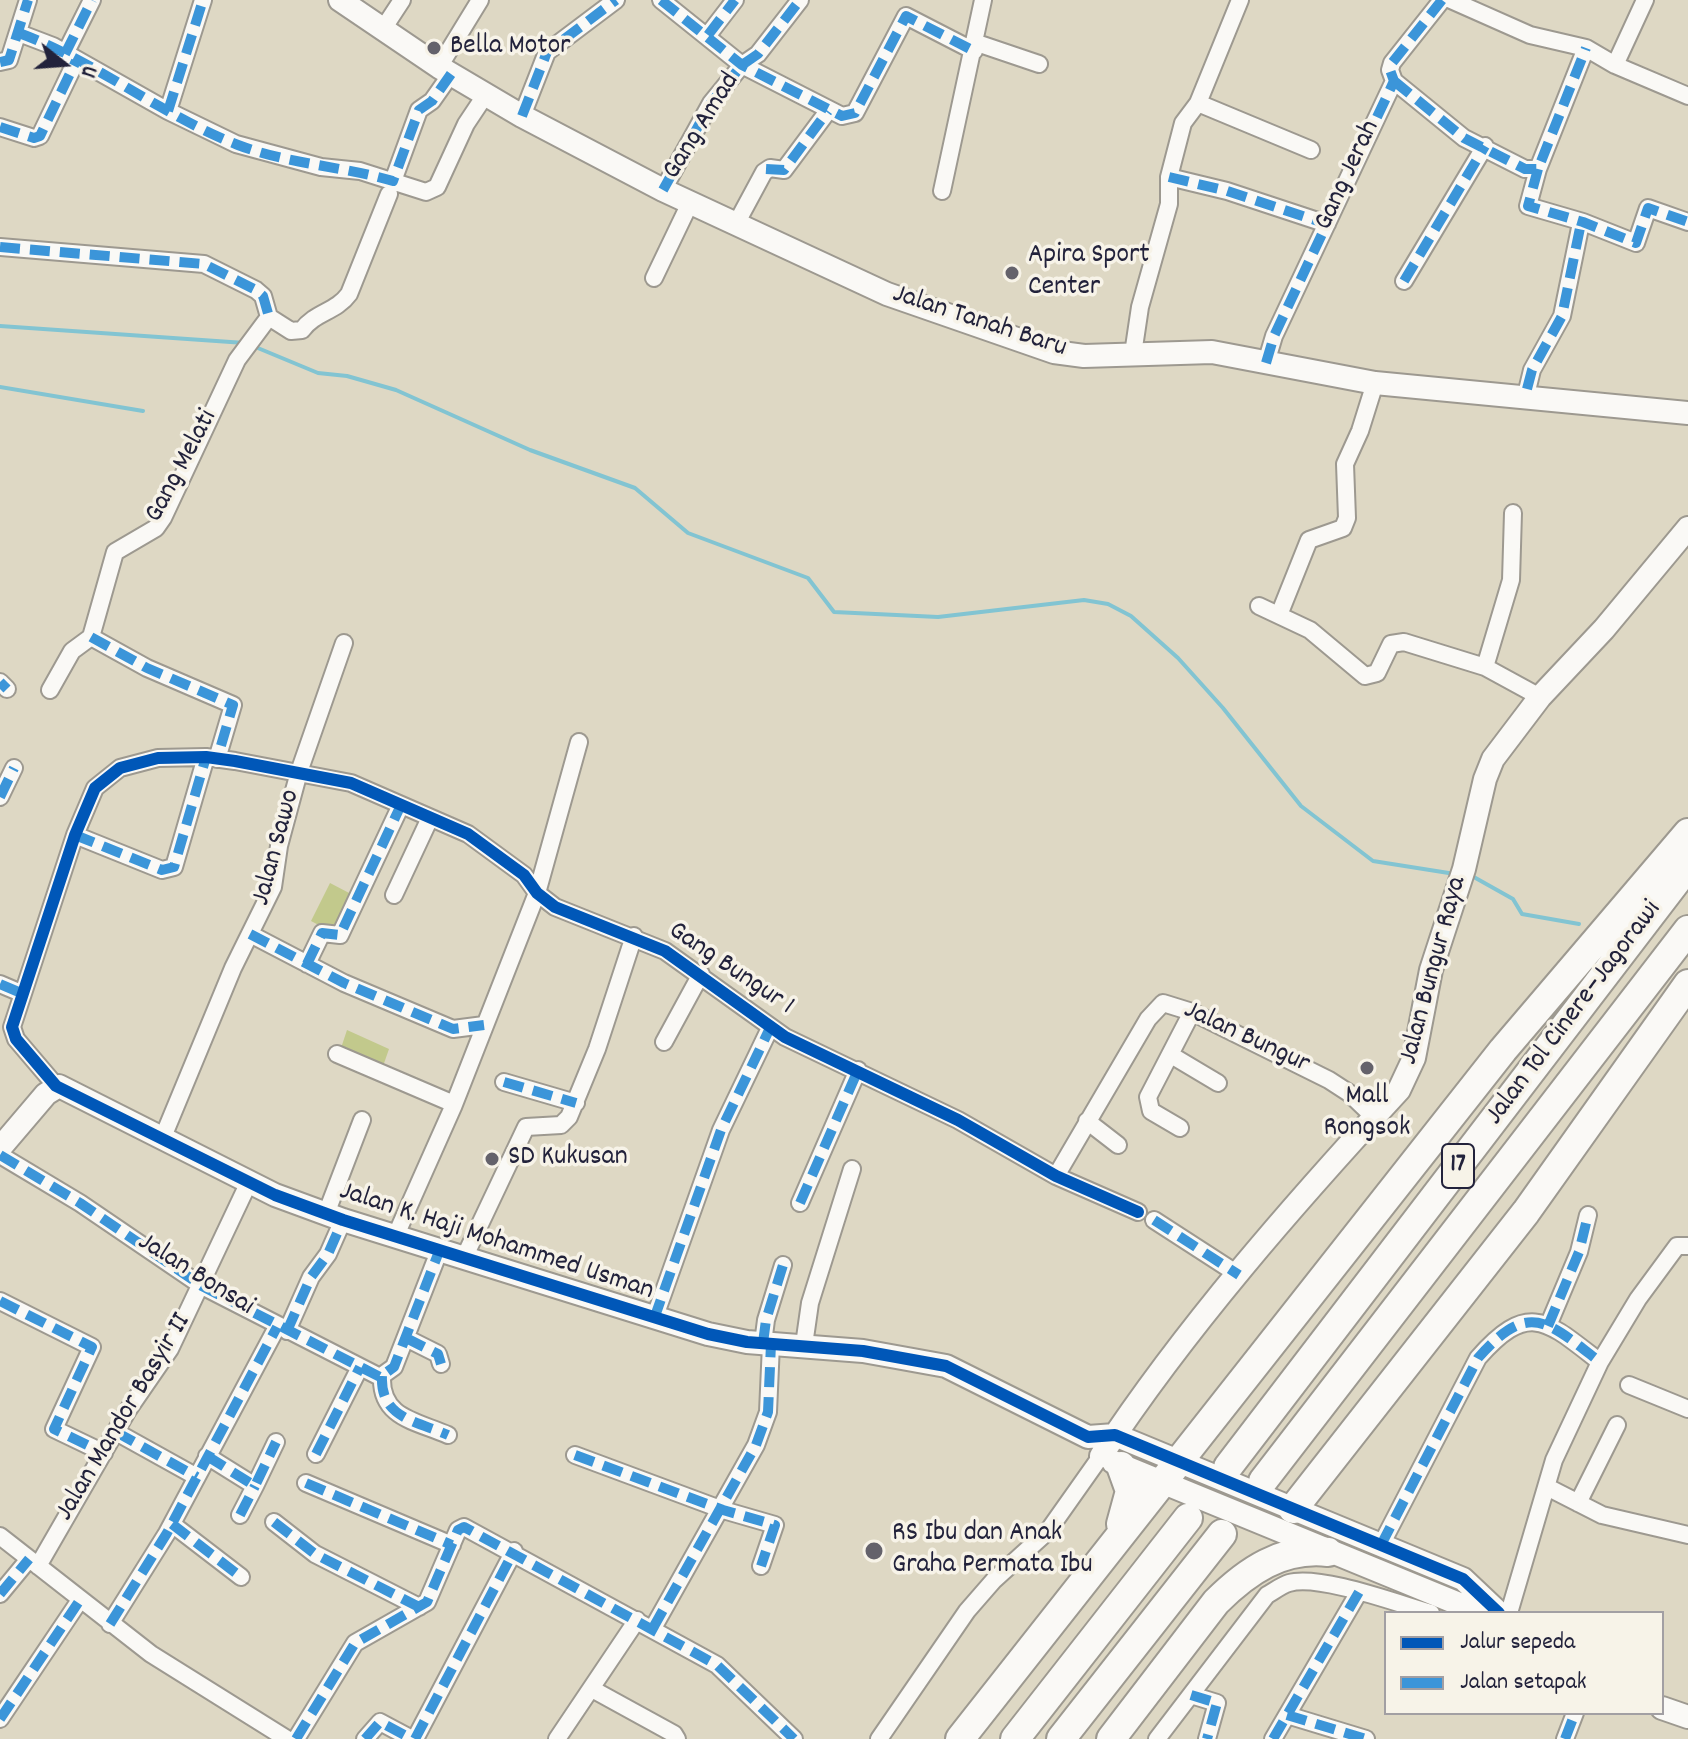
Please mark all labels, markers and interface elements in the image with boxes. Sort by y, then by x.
north arrow [24,24,104,104]
place label: Bella Motor [450,31,571,65]
marker: Bella Motor [425,39,443,57]
text: U [71,62,104,81]
street label: Gang Amad [657,67,749,187]
street label: Gang Jerah [1309,116,1389,236]
place label: Apira Sport Center [1028,240,1150,306]
marker: Apira Sport Center [1003,264,1021,282]
street label: Jalan Tanah Baru [888,279,1070,367]
street label: Gang Melati [139,405,227,529]
street label: Jalan Sawo [246,786,310,910]
street label: Jalan Bungur Raya [1394,873,1476,1069]
street label: Jalan Tol Cinere–Jagorawi [1480,895,1670,1133]
street label: Gang Bungur 1 [661,916,799,1024]
street label: Jalan Bungur [1178,995,1314,1083]
marker: Mall Rongsok [1358,1059,1376,1077]
place label: Mall Rongsok [1323,1081,1411,1147]
place label: SD Kukusan [508,1142,628,1176]
road number: 17 [1442,1144,1474,1188]
marker: SD Kukusan [483,1150,501,1168]
street label: Jalan K. Haji Mohammed Usman [335,1176,657,1310]
street label: Jalan Bonsai [130,1227,260,1325]
street label: Jalan Mandor Basyir II [50,1308,200,1528]
place label: RS Ibu dan Anak Graha Permata Ibu [892,1518,1093,1584]
marker: RS Ibu dan Anak Graha Permata Ibu [863,1540,885,1562]
legend [1384,1611,1664,1715]
text: Jalur sepeda [1460,1626,1575,1660]
text: Jalan setapak [1460,1666,1586,1700]

